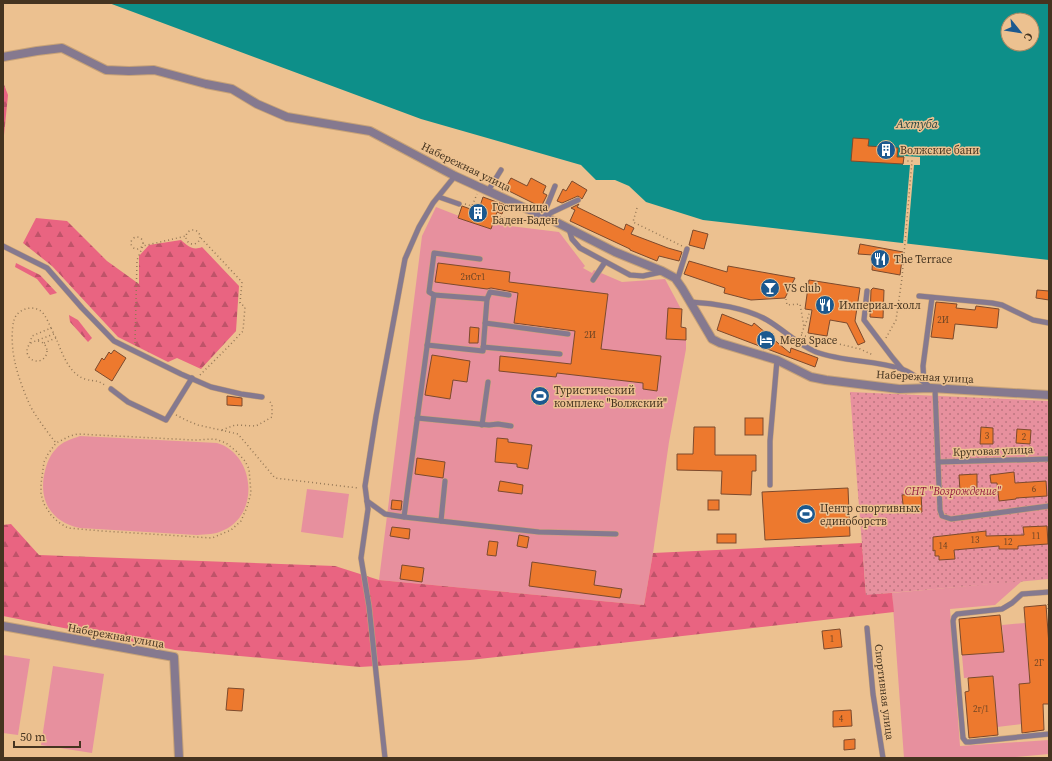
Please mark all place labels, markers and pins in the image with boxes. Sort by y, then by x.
building icon: Волжские бани [875,139,897,161]
place label: Волжские бани [900,143,979,158]
place label: Гостиница Баден-Баден [492,200,558,228]
building icon: Гостиница Баден-Баден [467,202,489,224]
restaurant icon: The Terrace [869,248,891,270]
place label: The Terrace [894,252,953,267]
bar icon: VS club [759,277,781,299]
place label: VS club [784,281,821,296]
restaurant icon: Империал-холл [814,294,836,316]
place label: Империал-холл [839,298,921,313]
hotel icon: Mega Space [755,329,777,351]
place label: Mega Space [780,333,838,348]
place label: Туристический комплекс "Волжский" [554,383,667,411]
sports icon: Туристический комплекс "Волжский" [529,385,551,407]
place label: Центр спортивных единоборств [820,501,920,529]
sports icon: Центр спортивных единоборств [795,503,817,525]

